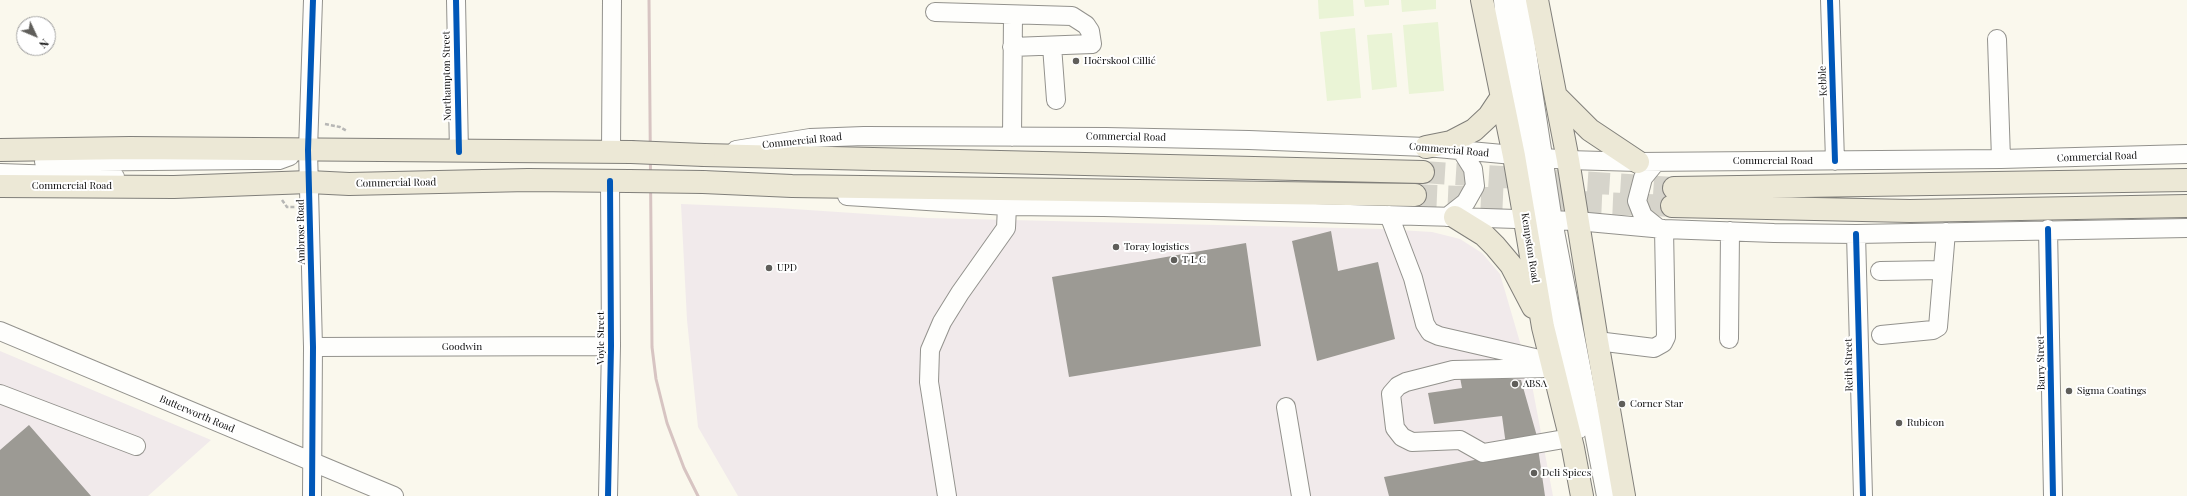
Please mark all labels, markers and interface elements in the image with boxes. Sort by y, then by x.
north arrow [16,16,56,56]
street label: Northampton Street [440,31,454,121]
text: N [36,36,52,52]
place label: Hoërskool Cillié [1084,55,1156,67]
marker: Hoërskool Cillié [1071,56,1081,66]
street label: Kebble [1816,66,1830,96]
street label: Commercial Road [1086,130,1166,144]
street label: Commercial Road [761,131,843,151]
street label: Commercial Road [1408,141,1490,159]
street label: Commercial Road [2057,150,2137,164]
street label: Commercial Road [1733,155,1813,167]
street label: Commercial Road [356,176,436,190]
street label: Commercial Road [32,180,112,192]
street label: Ambrose Road [294,199,308,265]
street label: Kempston Road [1519,212,1541,284]
place label: Toray logistics [1124,241,1189,253]
marker: Toray logistics [1111,242,1121,252]
place label: T L C [1182,254,1206,266]
marker: T L C [1169,255,1179,265]
place label: UPD [777,262,797,274]
marker: UPD [764,263,774,273]
street label: Voyle Street [595,311,607,365]
street label: Barry Street [2035,336,2047,390]
street label: Reith Street [1843,338,1855,392]
street label: Goodwin [442,341,482,353]
place label: ABSA [1523,378,1547,390]
marker: ABSA [1510,379,1520,389]
place label: Sigma Coatings [2077,385,2146,397]
marker: Sigma Coatings [2064,386,2074,396]
street label: Butterworth Road [158,393,236,435]
place label: Corner Star [1630,398,1683,410]
marker: Corner Star [1617,399,1627,409]
place label: Rubicon [1907,417,1944,429]
marker: Rubicon [1894,418,1904,428]
place label: Deli Spices [1542,467,1591,479]
marker: Deli Spices [1529,468,1539,478]

